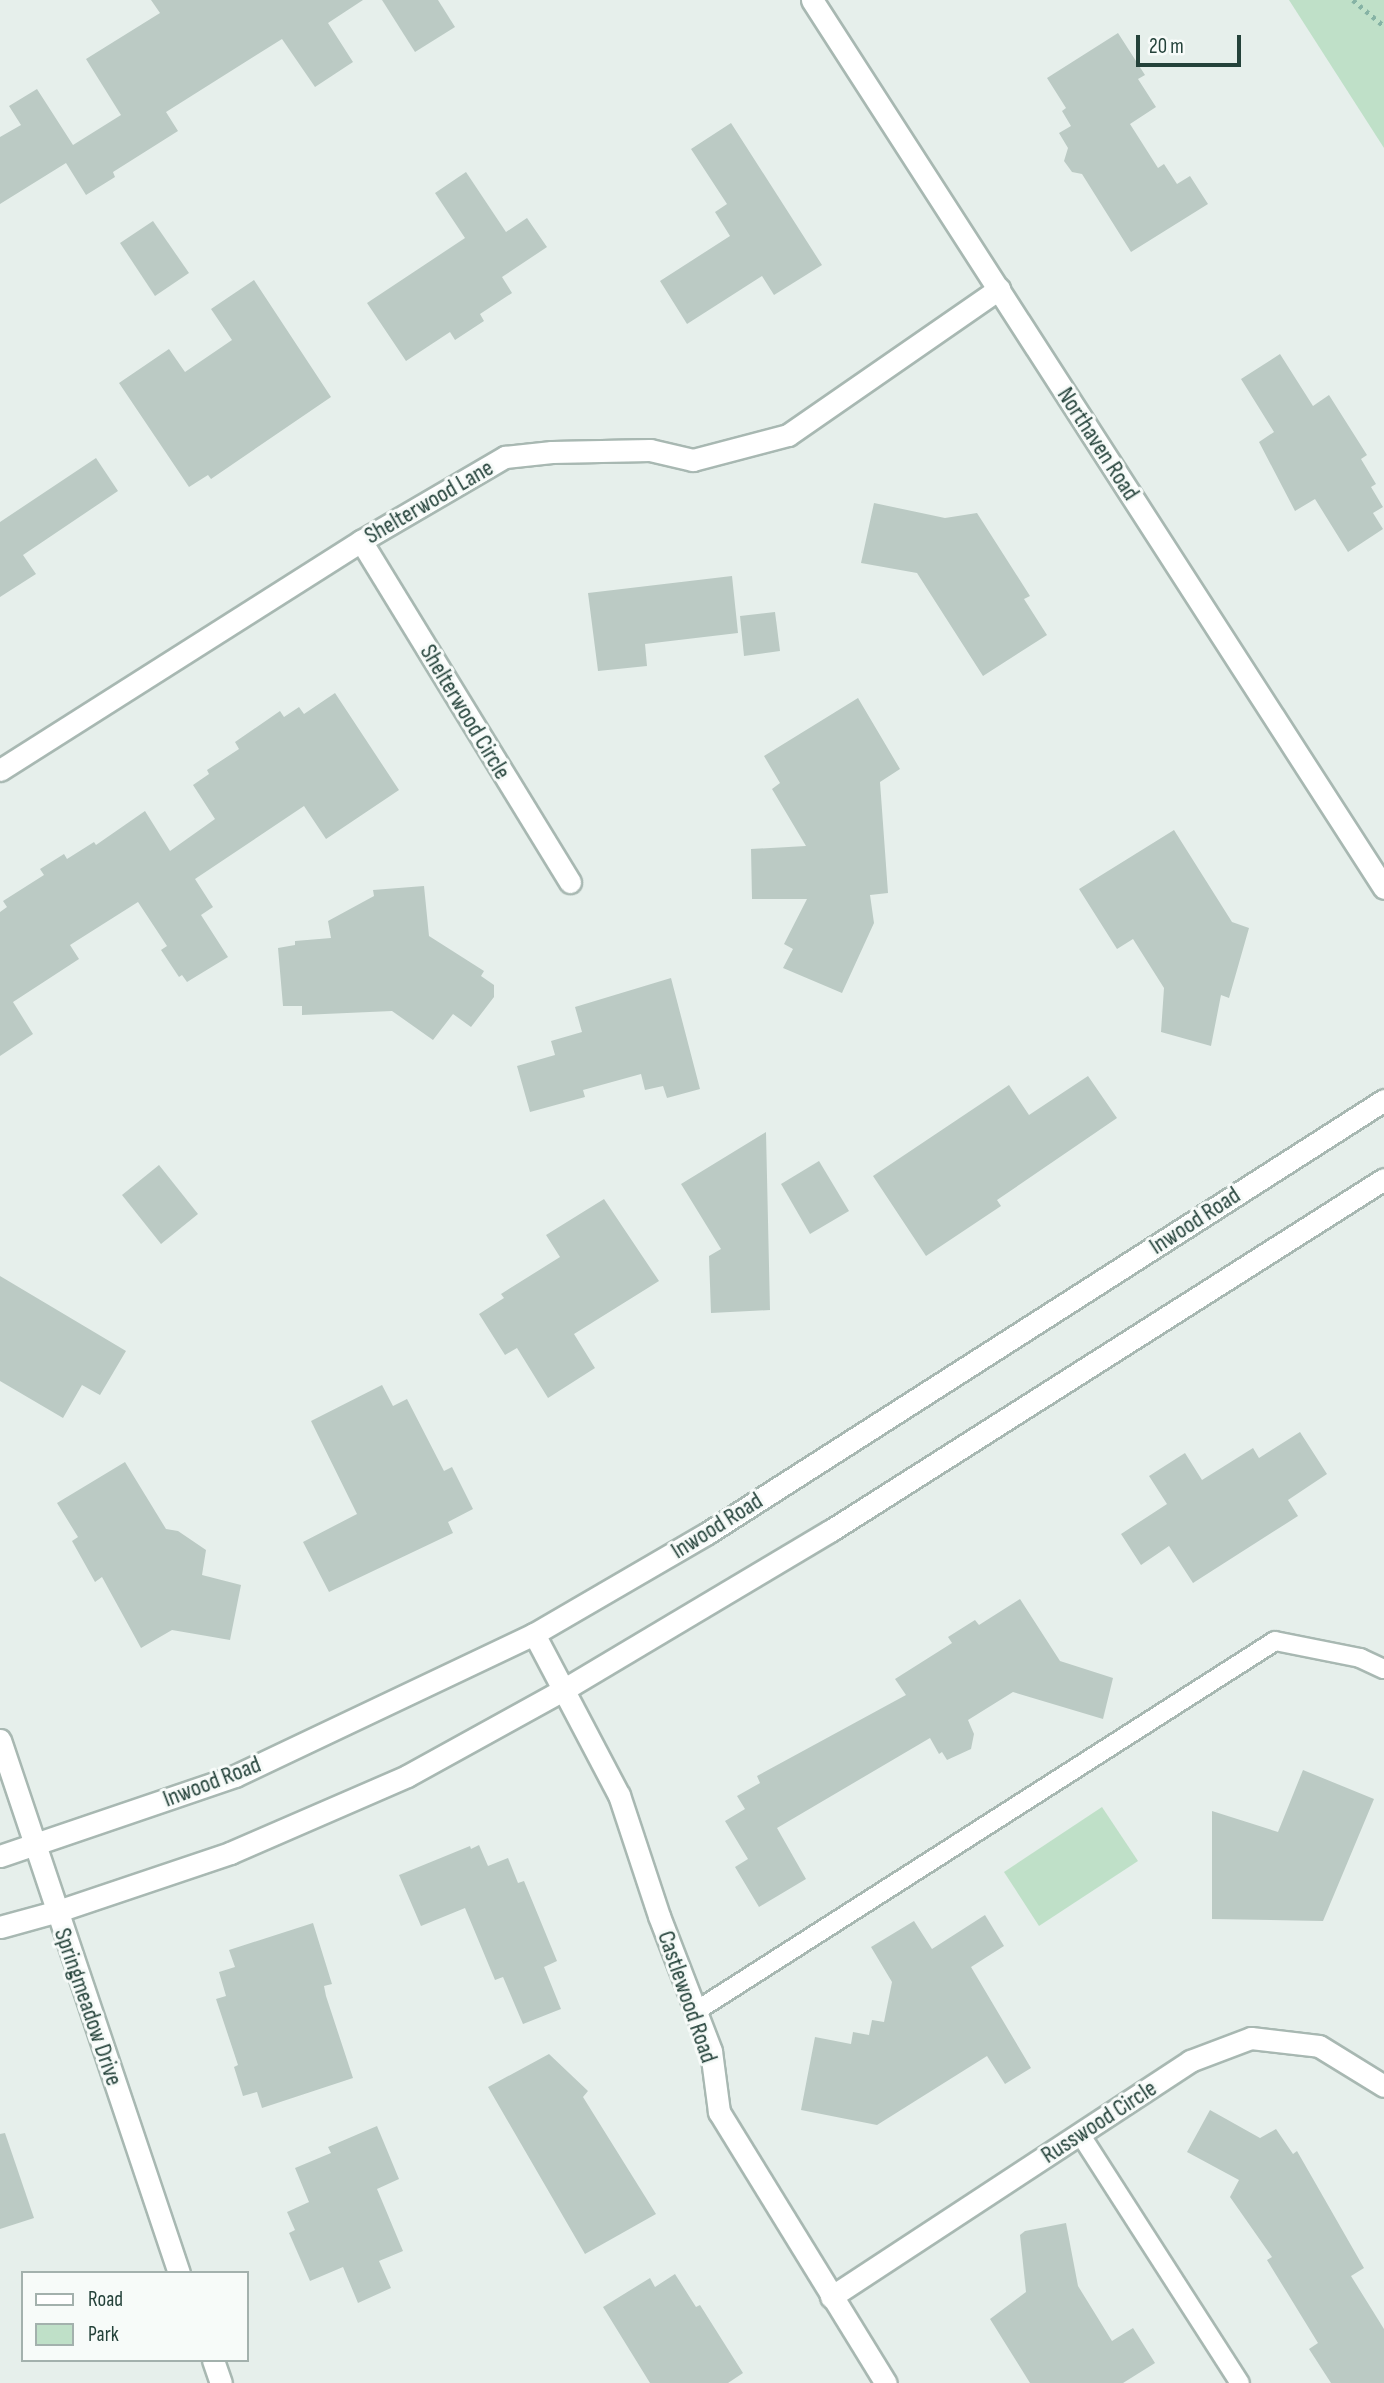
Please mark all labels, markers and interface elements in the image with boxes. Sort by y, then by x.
scale bar [1139,21,1244,65]
text: 20 m [1149,34,1184,59]
street label: Northaven Road [1051,382,1145,506]
street label: Shelterwood Lane [360,454,498,550]
street label: Shelterwood Circle [413,639,517,785]
street label: Inwood Road [1144,1181,1246,1261]
street label: Inwood Road [666,1487,768,1565]
street label: Inwood Road [159,1750,265,1814]
street label: Springmeadow Drive [48,1924,128,2090]
street label: Castlewood Road [651,1927,723,2067]
street label: Russwood Circle [1036,2074,1162,2170]
legend [21,2271,248,2362]
text: Road [88,2287,123,2312]
text: Park [88,2322,119,2347]

